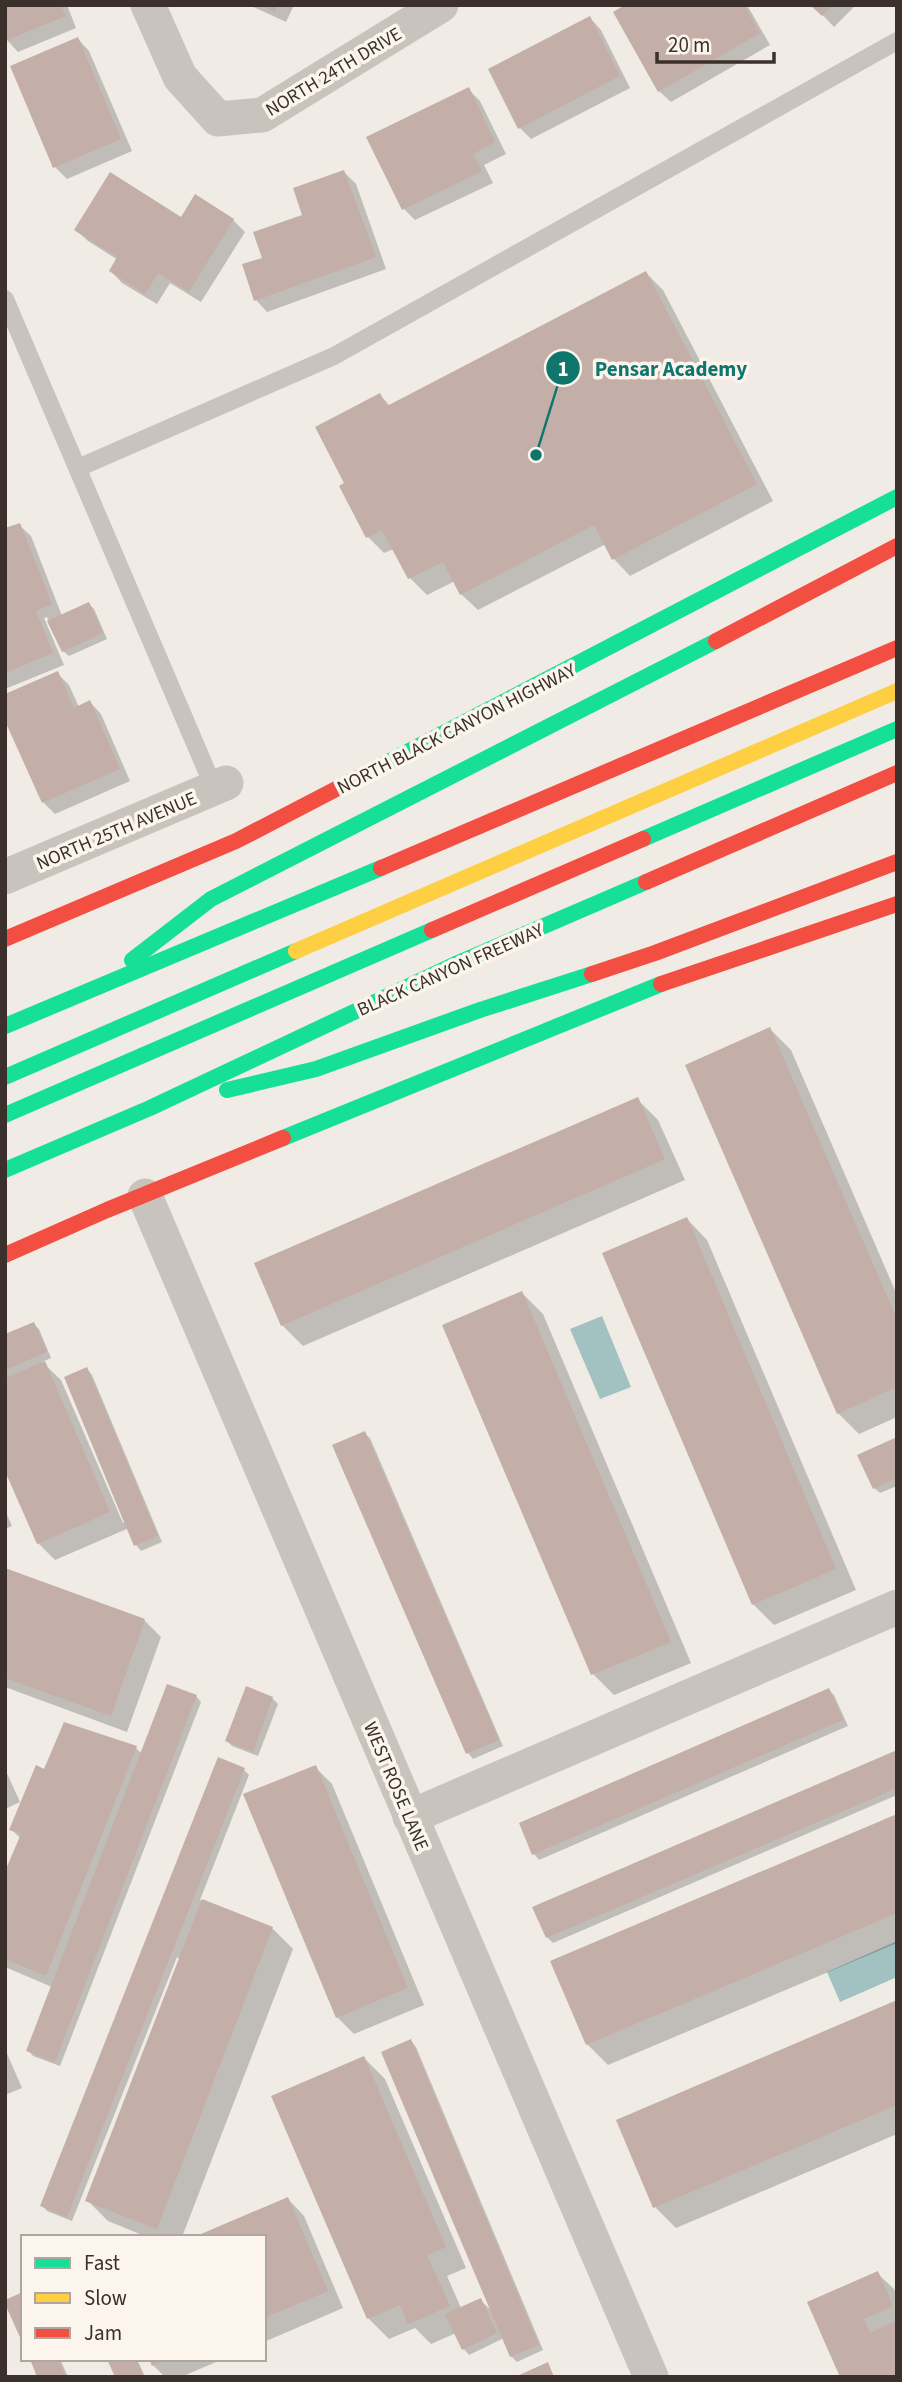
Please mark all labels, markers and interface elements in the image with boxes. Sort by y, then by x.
street label: NORTH 24TH DRIVE [261,21,407,124]
scale bar [657,21,774,65]
text: 20 m [668,30,710,60]
callout: Pensar Academy [546,347,761,389]
text: 1 [557,354,569,384]
text: Pensar Academy [595,354,747,384]
street label: NORTH BLACK CANYON HIGHWAY [333,657,582,801]
street label: NORTH 25TH AVENUE [32,785,201,877]
street label: BLACK CANYON FREEWAY [353,917,549,1024]
street label: WEST ROSE LANE [356,1718,435,1855]
legend [21,2235,266,2361]
text: Fast [84,2248,120,2278]
text: Slow [84,2283,127,2313]
text: Jam [84,2318,122,2348]

